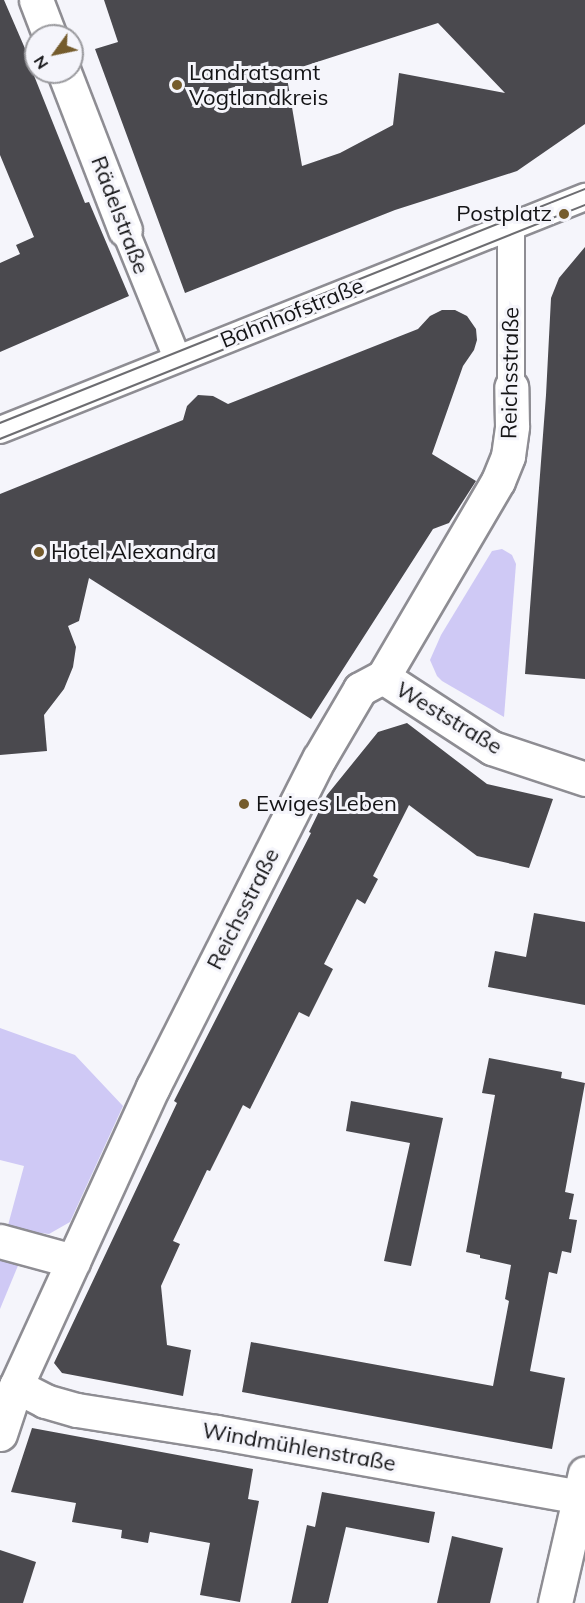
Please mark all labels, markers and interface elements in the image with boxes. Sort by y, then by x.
north arrow [24,24,84,84]
text: N [29,52,52,73]
place label: Landratsamt Vogtlandkreis [189,59,328,110]
marker: Landratsamt Vogtlandkreis [170,78,184,92]
street label: Rädelstraße [85,152,155,278]
place label: Postplatz [456,201,552,227]
marker: Postplatz [557,207,571,221]
street label: Bahnhofstraße [217,272,367,354]
street label: Reichsstraße [496,307,524,439]
place label: Hotel Alexandra [51,539,216,565]
marker: Hotel Alexandra [32,545,46,559]
street label: Weststraße [391,676,507,760]
place label: Ewiges Leben [256,791,397,817]
marker: Ewiges Leben [237,797,251,811]
street label: Reichsstraße [201,844,285,974]
street label: Windmühlenstraße [200,1417,398,1477]

